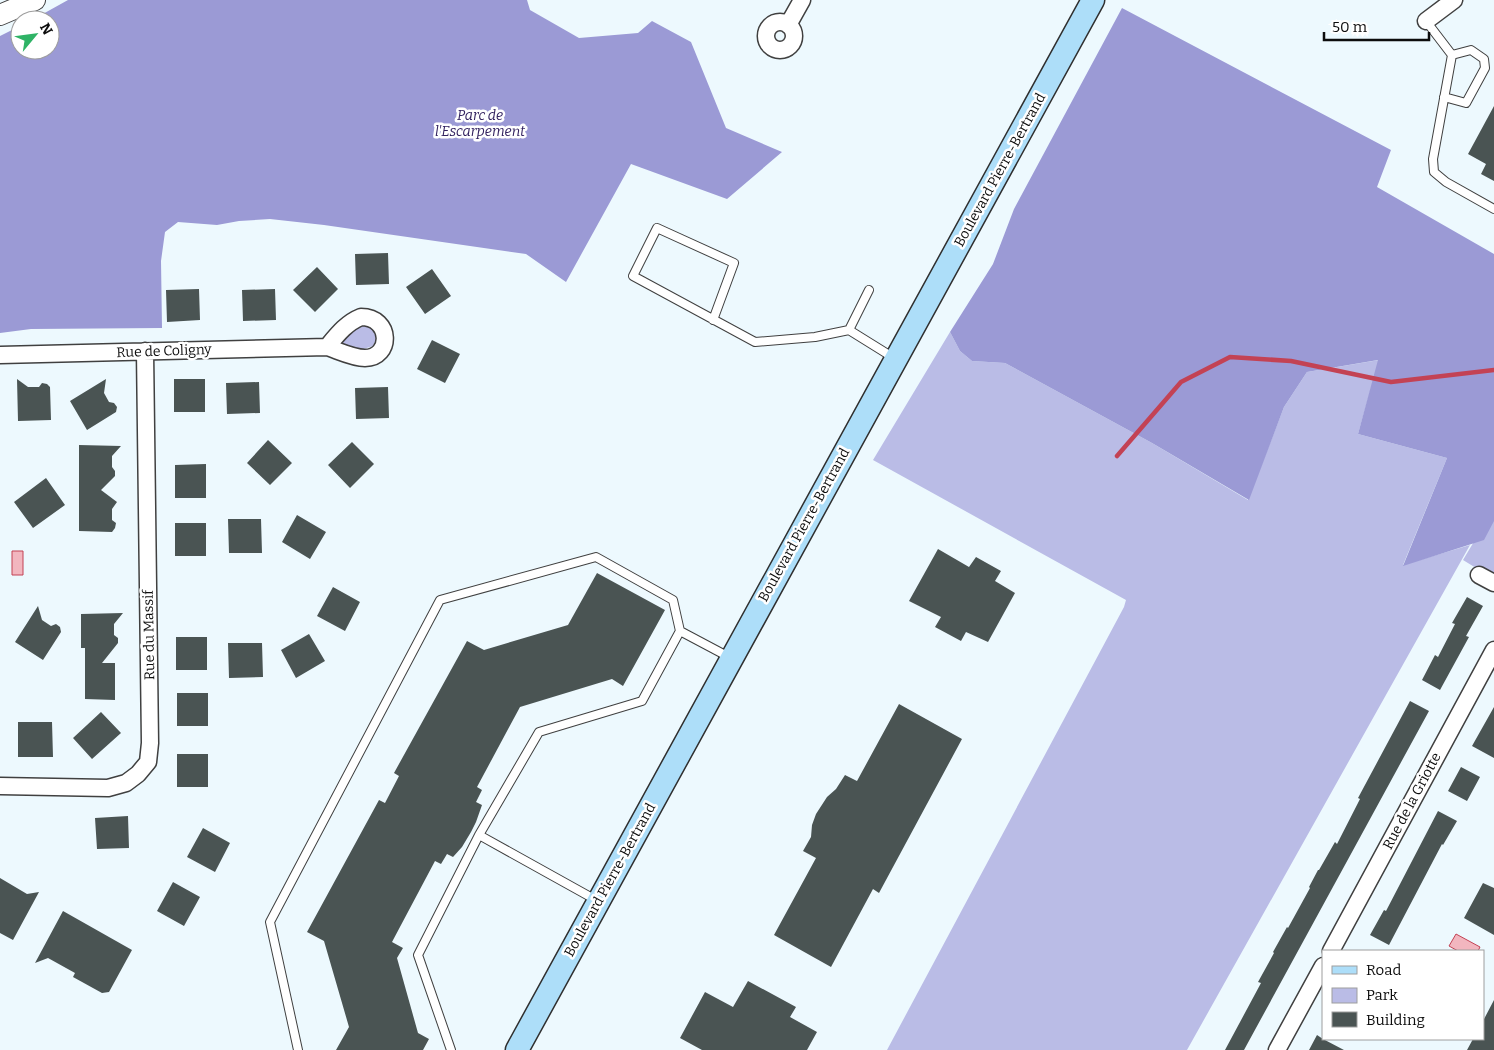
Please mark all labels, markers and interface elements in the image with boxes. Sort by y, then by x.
north arrow [10,10,60,60]
scale bar [1324,10,1429,42]
text: 50 m [1332,18,1368,36]
text: N [36,20,56,38]
street label: Boulevard Pierre-Bertrand [951,90,1049,250]
park label: Parc de l'Escarpement [435,107,526,140]
street label: Rue de Coligny [116,341,212,361]
street label: Boulevard Pierre-Bertrand [755,445,853,605]
street label: Rue du Massif [140,589,158,680]
street label: Rue de la Griotte [1379,750,1445,852]
street label: Boulevard Pierre-Bertrand [561,800,659,960]
legend [1322,950,1484,1040]
text: Road [1366,961,1401,979]
text: Park [1366,986,1398,1004]
text: Building [1366,1011,1425,1029]

